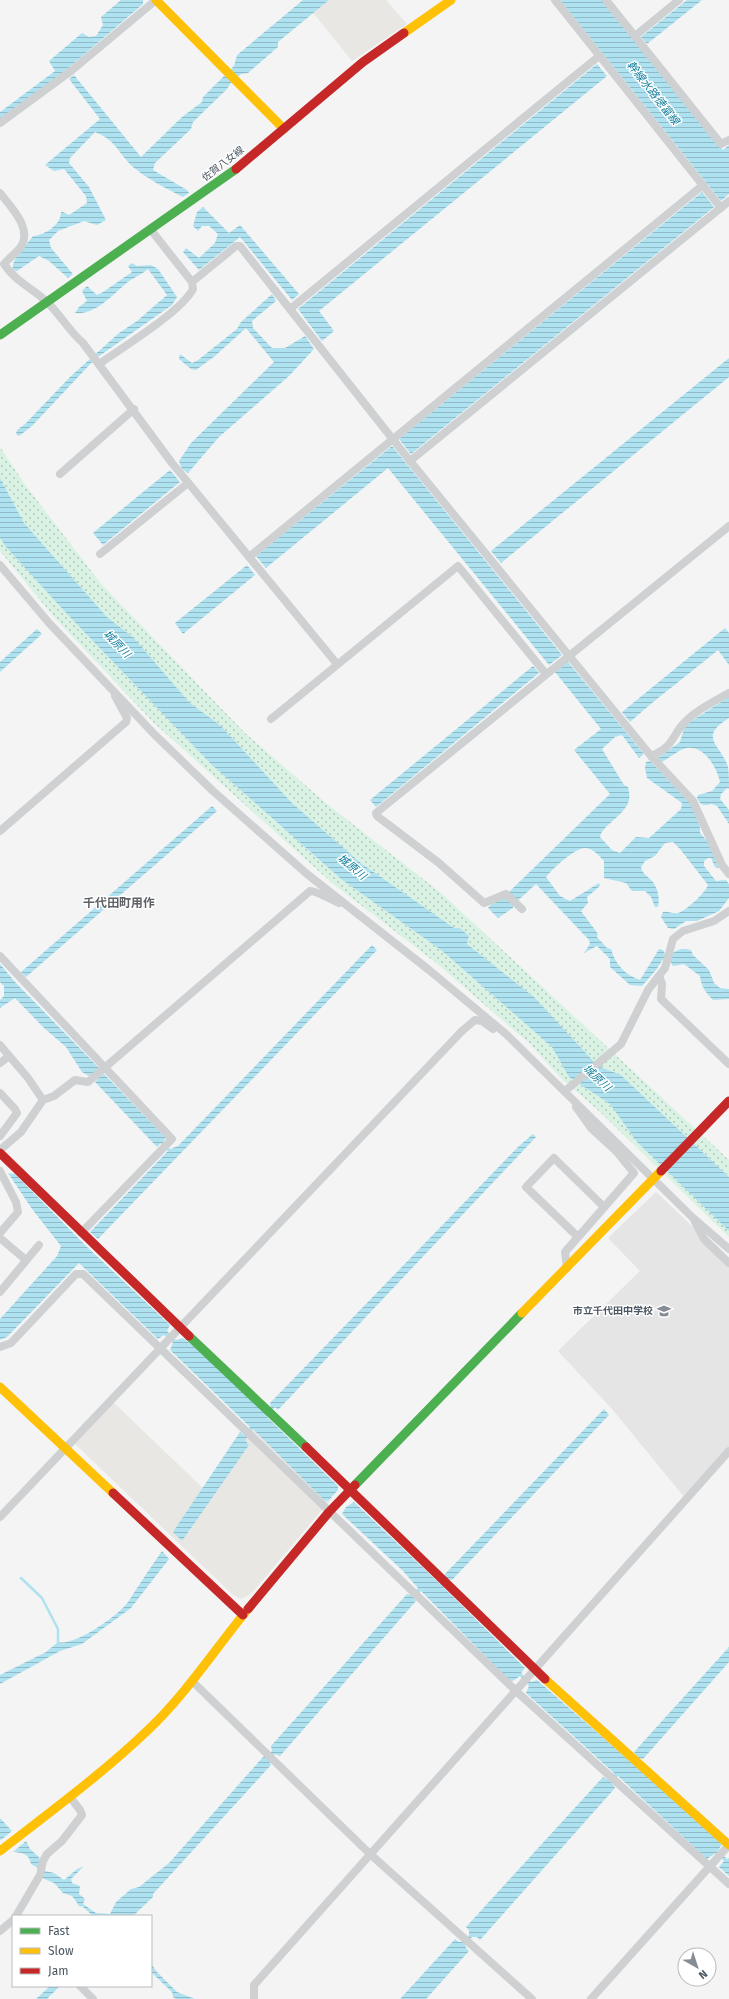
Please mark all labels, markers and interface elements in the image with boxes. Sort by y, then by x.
water label: 幹線水路徳富線 [624,59,683,129]
street label: 佐賀八女線 [200,144,246,184]
water label: 城原川 [101,628,134,661]
water label: 城原川 [335,852,370,883]
district label: 千代田町用作 [83,896,155,910]
water label: 城原川 [580,1062,614,1095]
school or university icon: 市立千代田中学校 [656,1303,672,1319]
place label: 市立千代田中学校 [573,1305,653,1317]
legend [12,1915,152,1987]
text: Fast [48,1924,70,1938]
text: Slow [48,1944,74,1958]
north arrow [677,1947,717,1987]
text: Jam [48,1964,68,1978]
text: N [696,1967,710,1982]

